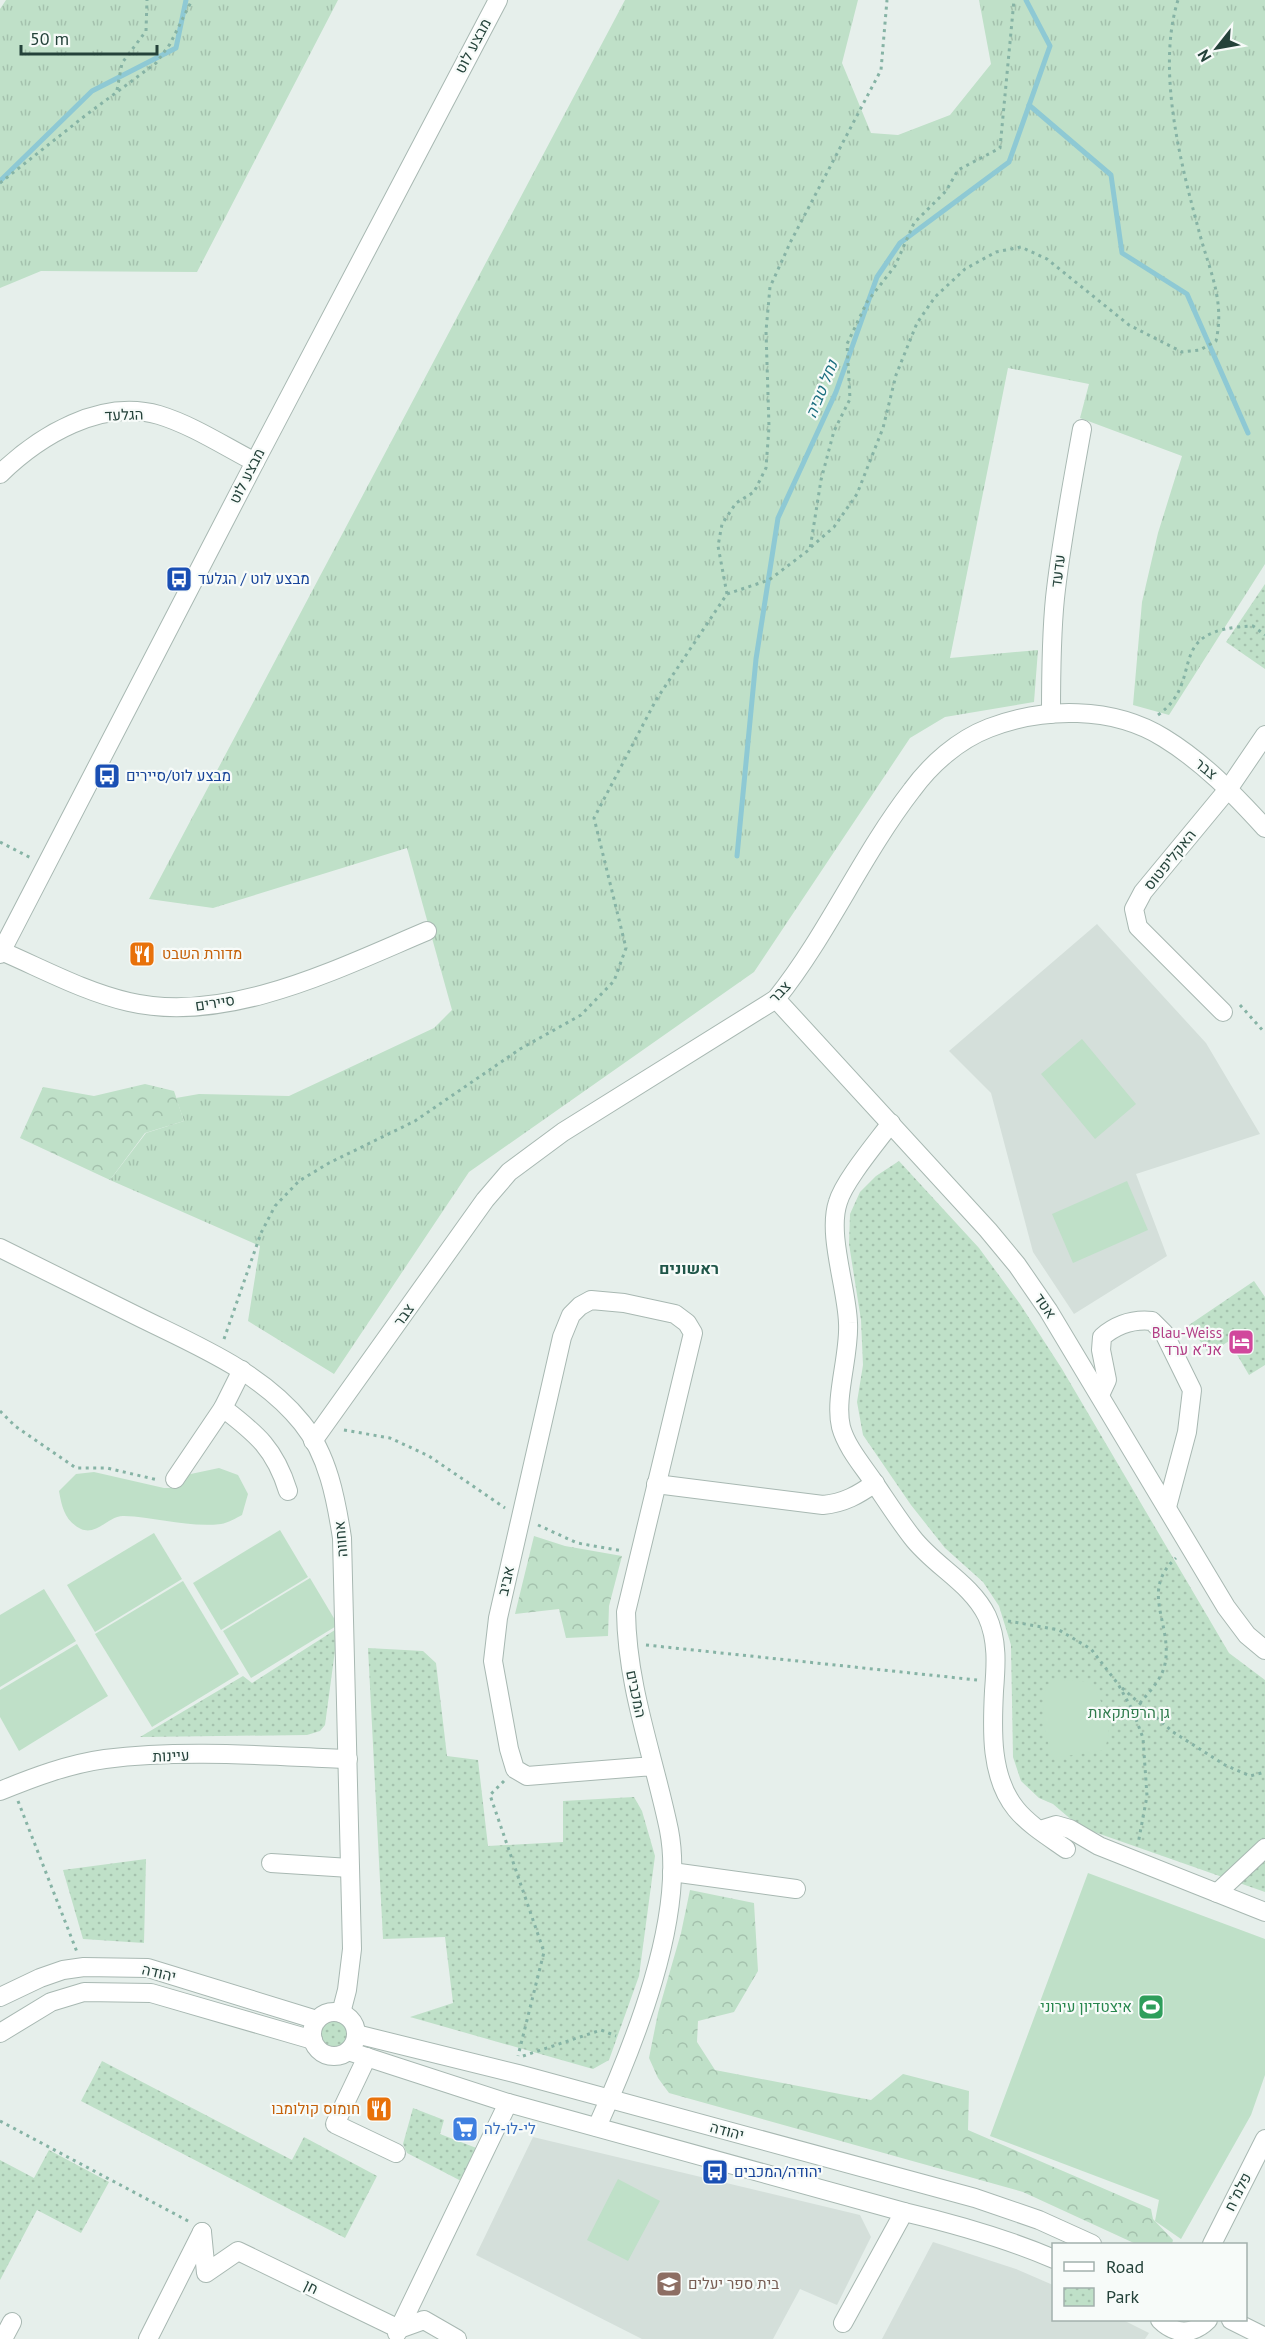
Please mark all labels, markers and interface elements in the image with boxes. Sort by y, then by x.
street label: מבצע לוט [450,15,495,77]
scale bar [21,18,158,56]
north arrow [1187,18,1247,78]
text: 50 m [30,27,69,50]
text: N [1193,46,1215,65]
water label: נחל טביה [800,356,842,421]
street label: הגלעד [104,404,144,425]
street label: מבצע לוט [225,445,269,507]
street label: עדעד [1046,553,1069,588]
bus stop icon: מבצע לוט / הגלעד [164,564,194,594]
place label: מבצע לוט / הגלעד [198,569,310,588]
street label: צבר [1191,754,1221,783]
bus stop icon: מבצע לוט/סיירים [92,761,122,791]
place label: מבצע לוט/סיירים [126,766,231,785]
street label: האקליפטוס [1139,825,1200,894]
restaurant icon: מדורת השבט [127,939,157,969]
place label: מדורת השבט [162,944,242,963]
street label: צבר [765,977,795,1007]
street label: סיירים [194,990,236,1015]
district label: ראשונים [659,1258,719,1278]
street label: אטד [1030,1289,1061,1322]
street label: צבר [389,1300,418,1330]
place label: Blau-Weiss אנ"א ערד [1152,1323,1222,1359]
hotel icon: Blau-Weiss אנ"א ערד [1226,1327,1256,1357]
street label: אחווה [329,1520,352,1558]
street label: אביב [493,1564,518,1598]
street label: המכבים [622,1668,651,1720]
park label: גן הרפתקאות [1088,1703,1170,1722]
street label: עיינות [152,1745,190,1766]
street label: יהודה [140,1959,178,1986]
sports icon: איצטדיון עירוני [1136,1992,1166,2022]
place label: איצטדיון עירוני [1040,1997,1132,2016]
restaurant icon: חומוס קולומבו [364,2094,394,2124]
place label: חומוס קולומבו [271,2099,360,2118]
supermarket icon: לי-לו-לה [450,2114,480,2144]
street label: יהודה [708,2117,746,2144]
place label: לי-לו-לה [484,2119,536,2138]
bus stop icon: יהודה/המכבים [700,2157,730,2187]
place label: יהודה/המכבים [734,2162,822,2181]
street label: פלמ"ח [1220,2169,1255,2214]
legend [1052,2243,1247,2321]
text: Road [1106,2255,1144,2278]
school or university icon: בית ספר יעלים [654,2269,684,2299]
place label: בית ספר יעלים [688,2274,779,2293]
street label: חן [301,2275,321,2298]
text: Park [1106,2285,1139,2308]

